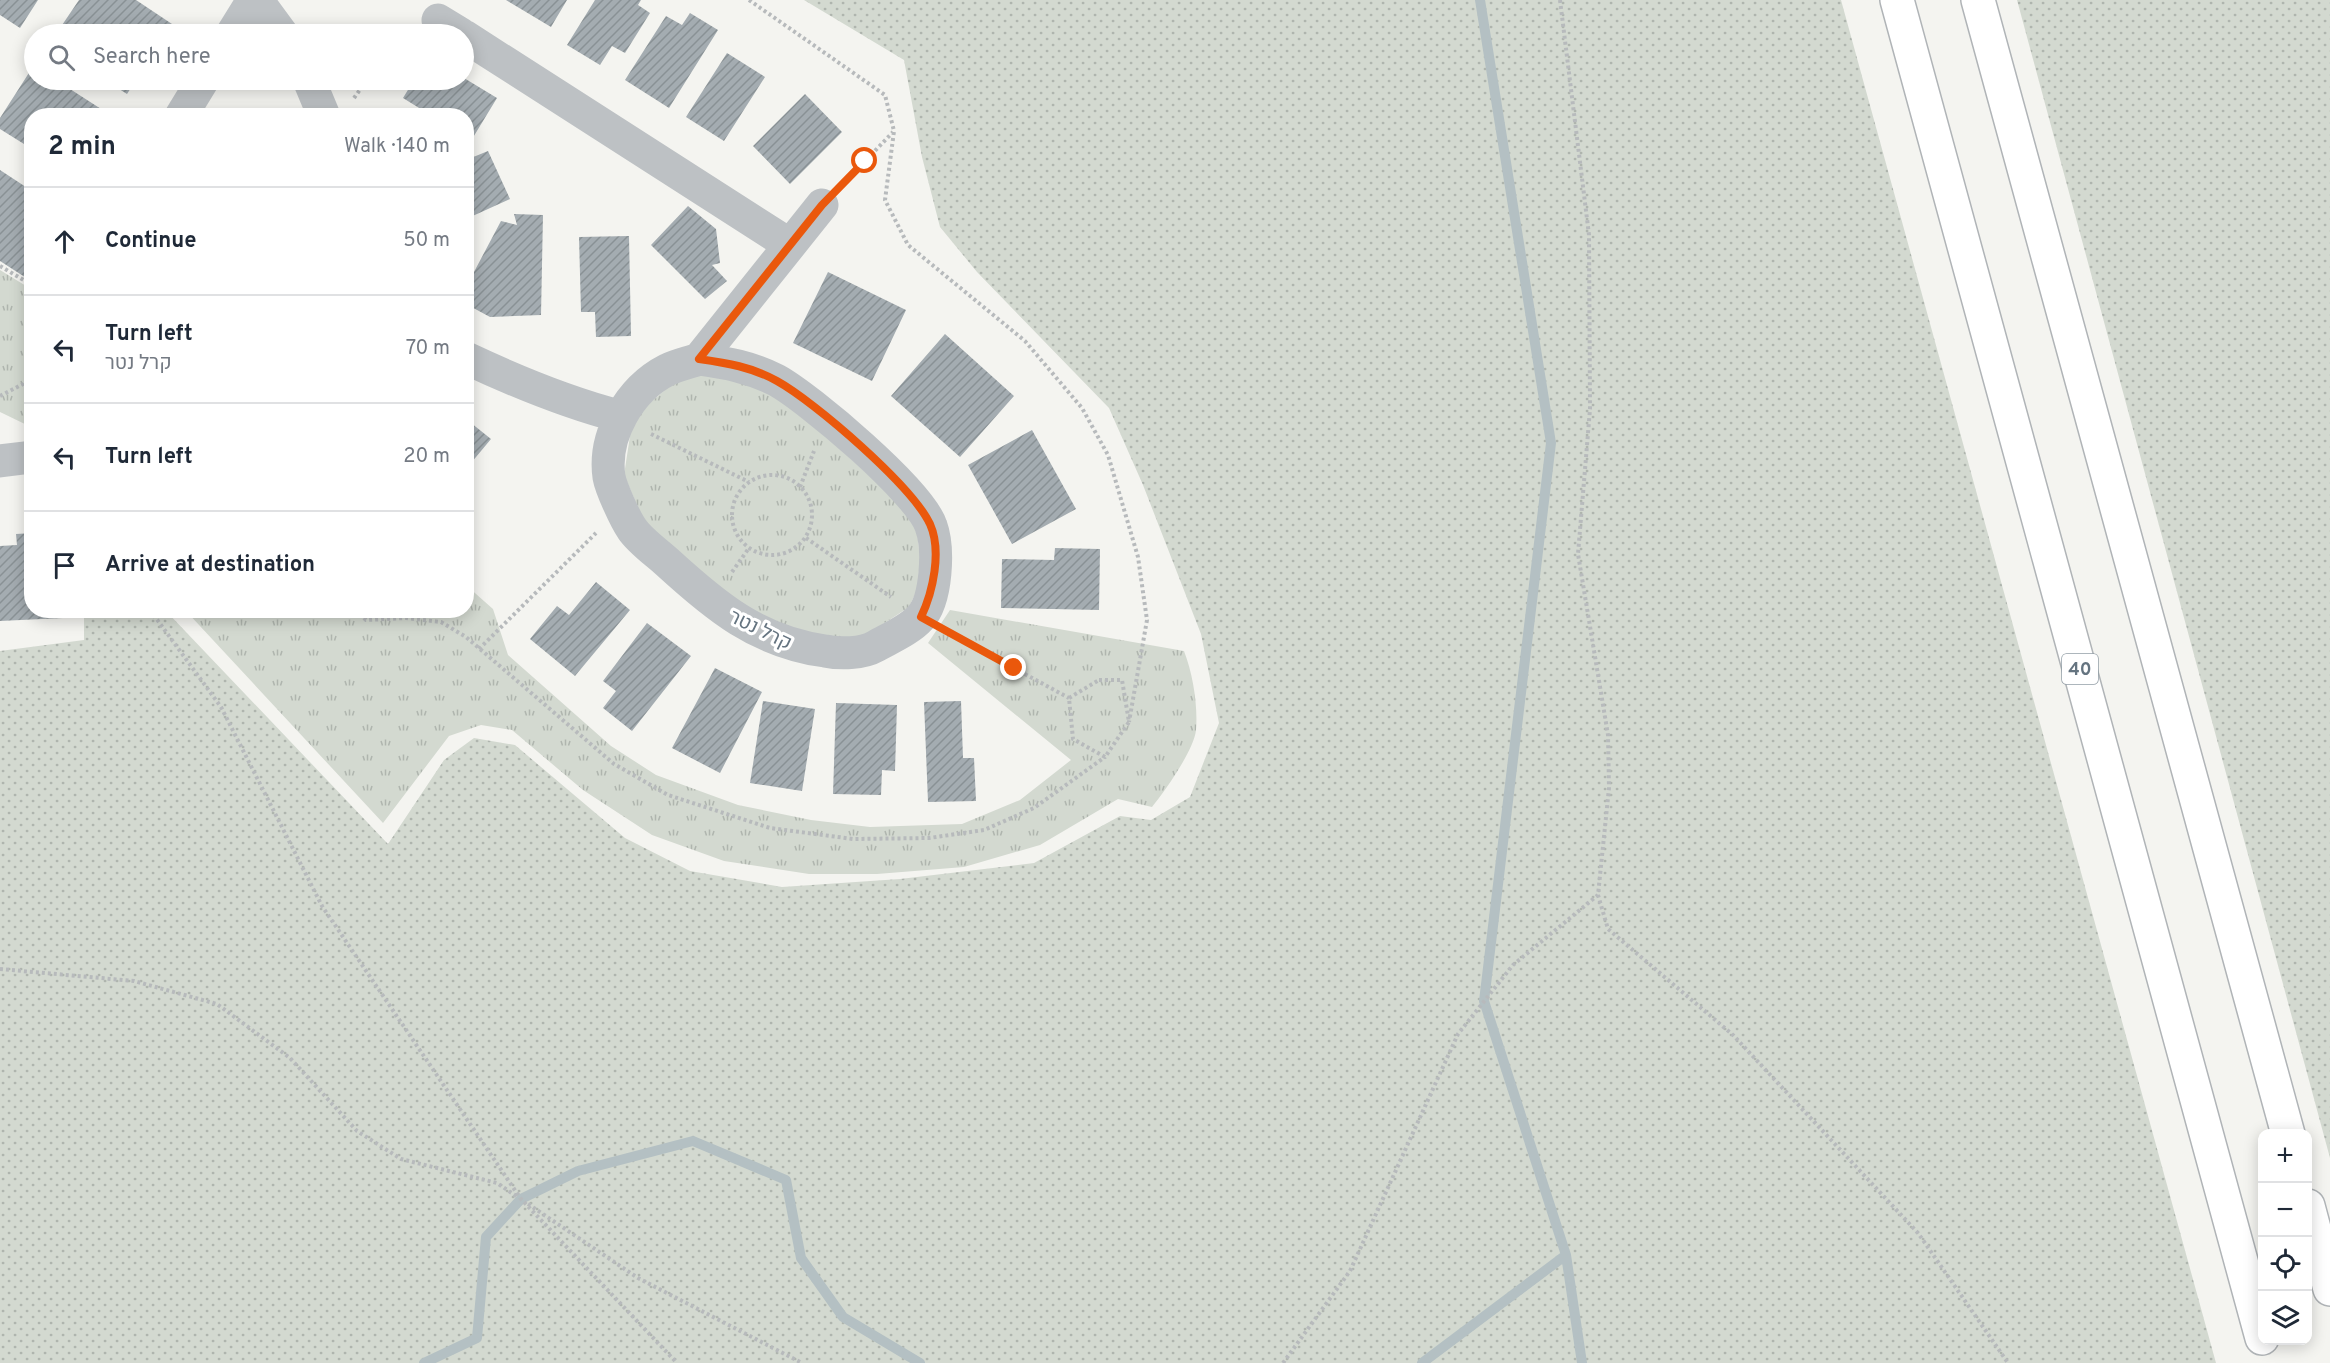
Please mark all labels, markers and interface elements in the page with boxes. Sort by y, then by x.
search box [24,24,474,90]
icon: search [45,41,78,74]
text: Search here [93,44,211,71]
text: 2 min [48,131,116,164]
text: Walk · 140 m [344,134,450,160]
route start [851,147,877,173]
icon: ahead [48,225,81,258]
text: Continue [105,228,196,255]
text: 50 m [403,228,450,254]
text: Turn left [105,321,193,348]
icon: left [48,333,81,366]
text: 70 m [406,336,450,362]
text: קרל נטר [105,351,172,377]
icon: left [48,441,81,474]
text: Turn left [105,444,193,471]
text: 20 m [403,444,450,470]
icon: arrive [48,549,81,582]
text: Arrive at destination [105,552,315,579]
street label: קרל נטר [724,605,796,657]
route end [1000,654,1026,680]
road number: 40 [2062,654,2098,684]
map controls [2258,1129,2312,1345]
button: + [2258,1129,2312,1183]
button: − [2258,1183,2312,1237]
button: locate [2258,1237,2312,1291]
button: layers [2258,1291,2312,1345]

